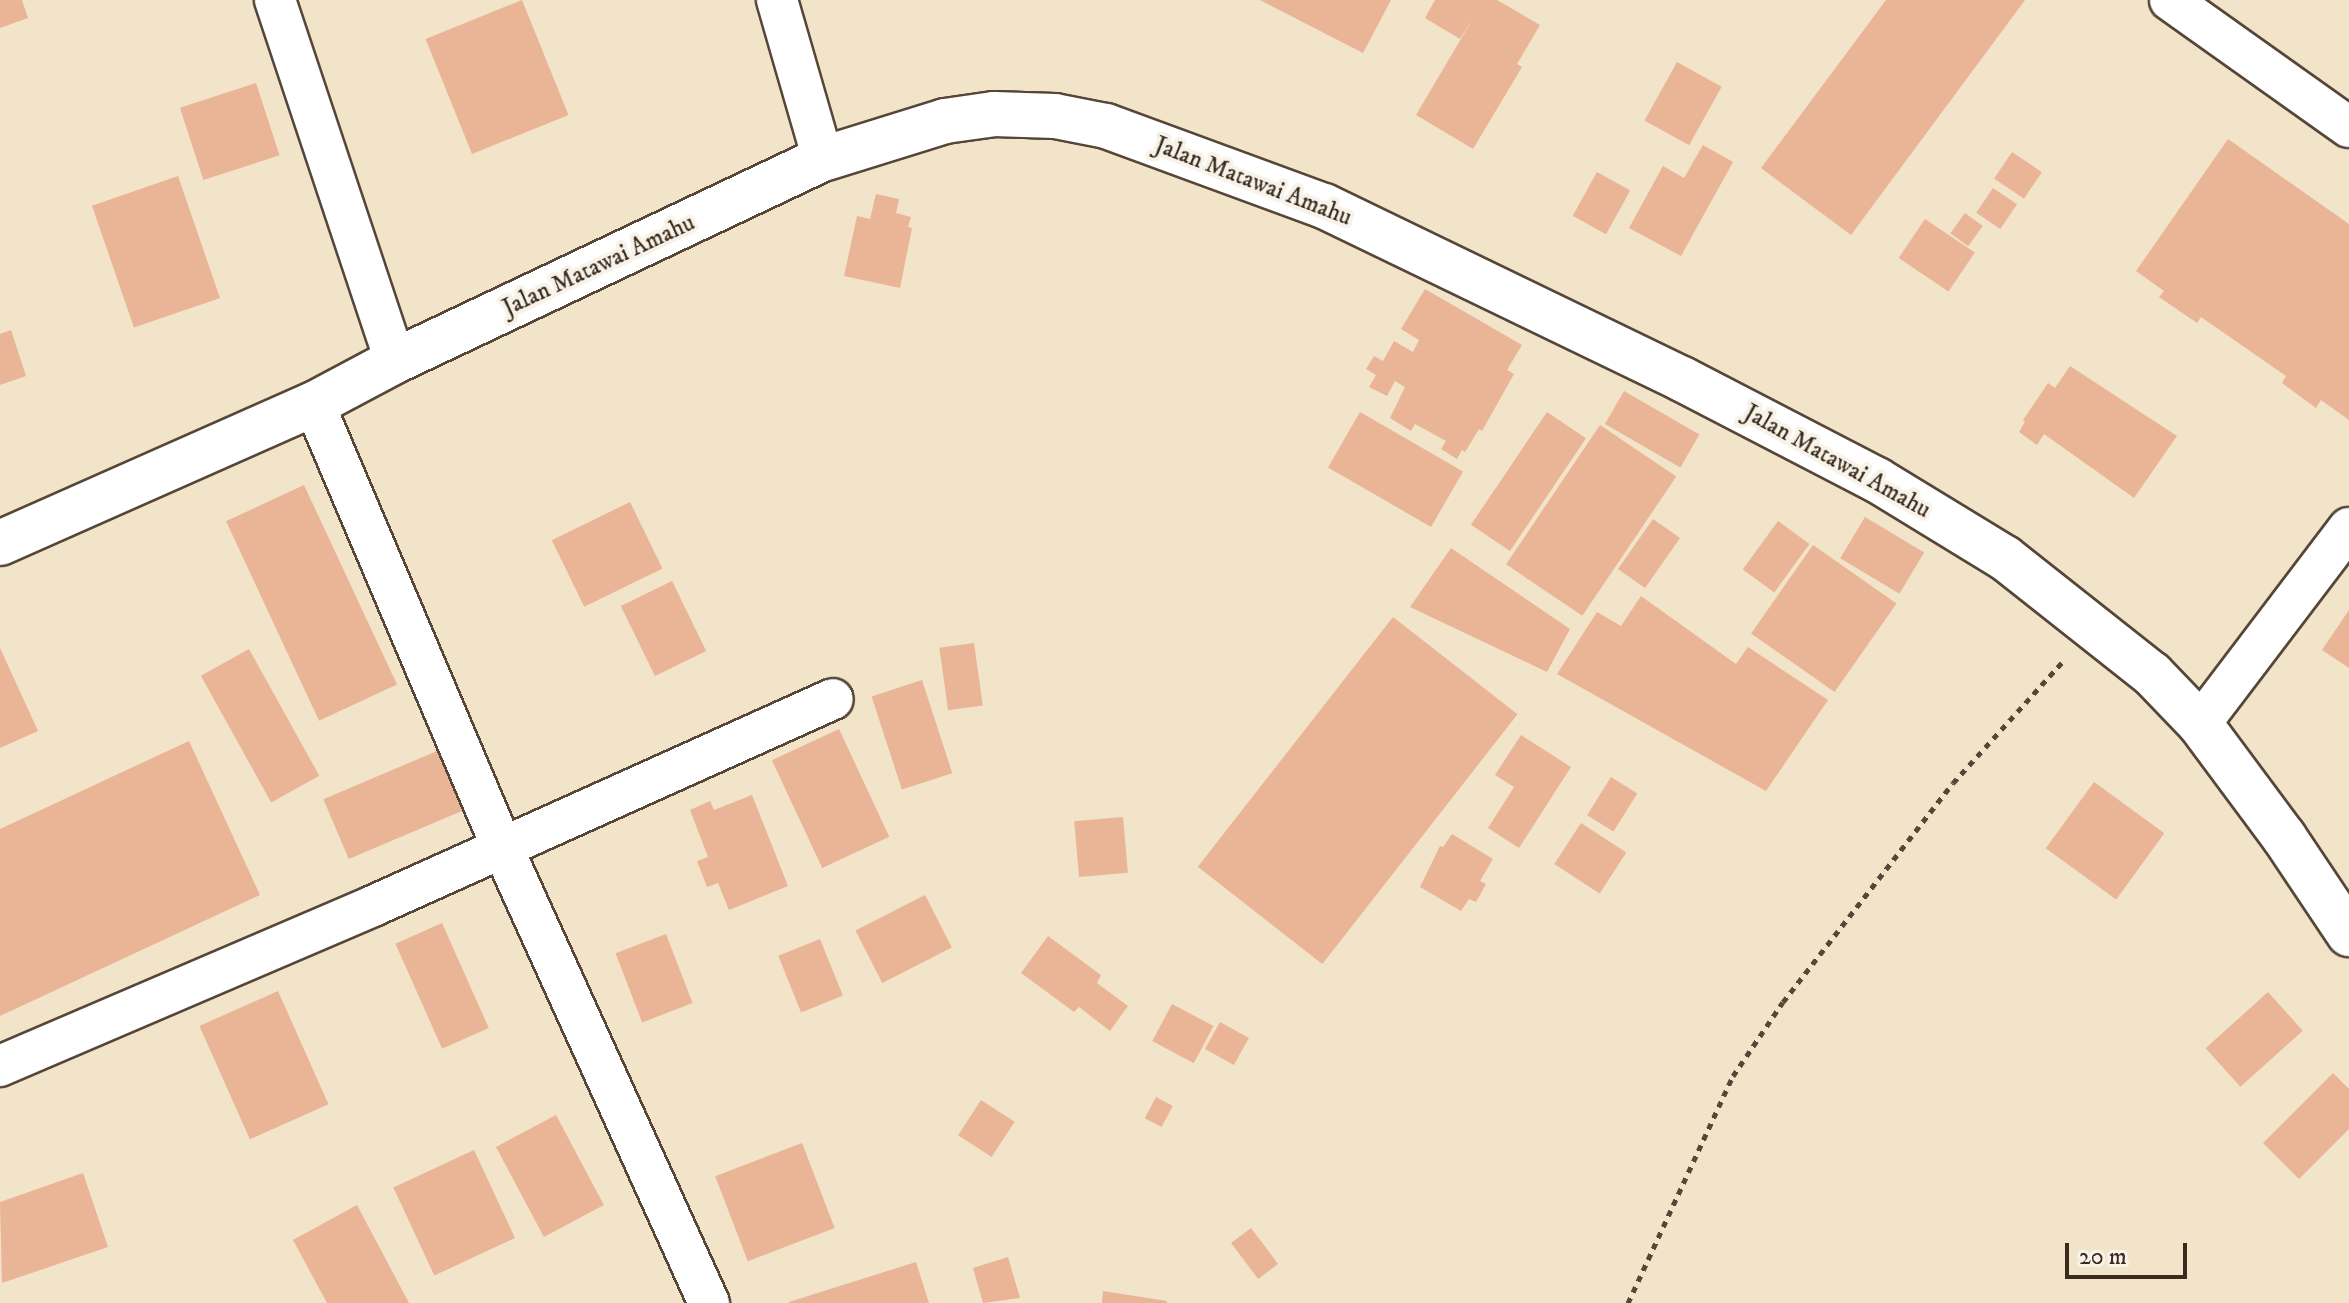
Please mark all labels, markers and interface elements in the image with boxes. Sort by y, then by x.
street label: Jalan Matawai Amahu [1150,131,1356,233]
street label: Jalan Matawai Amahu [498,209,700,323]
street label: Jalan Matawai Amahu [1739,399,1935,525]
scale bar [2069,1227,2191,1277]
text: 20 m [2079,1242,2127,1272]

